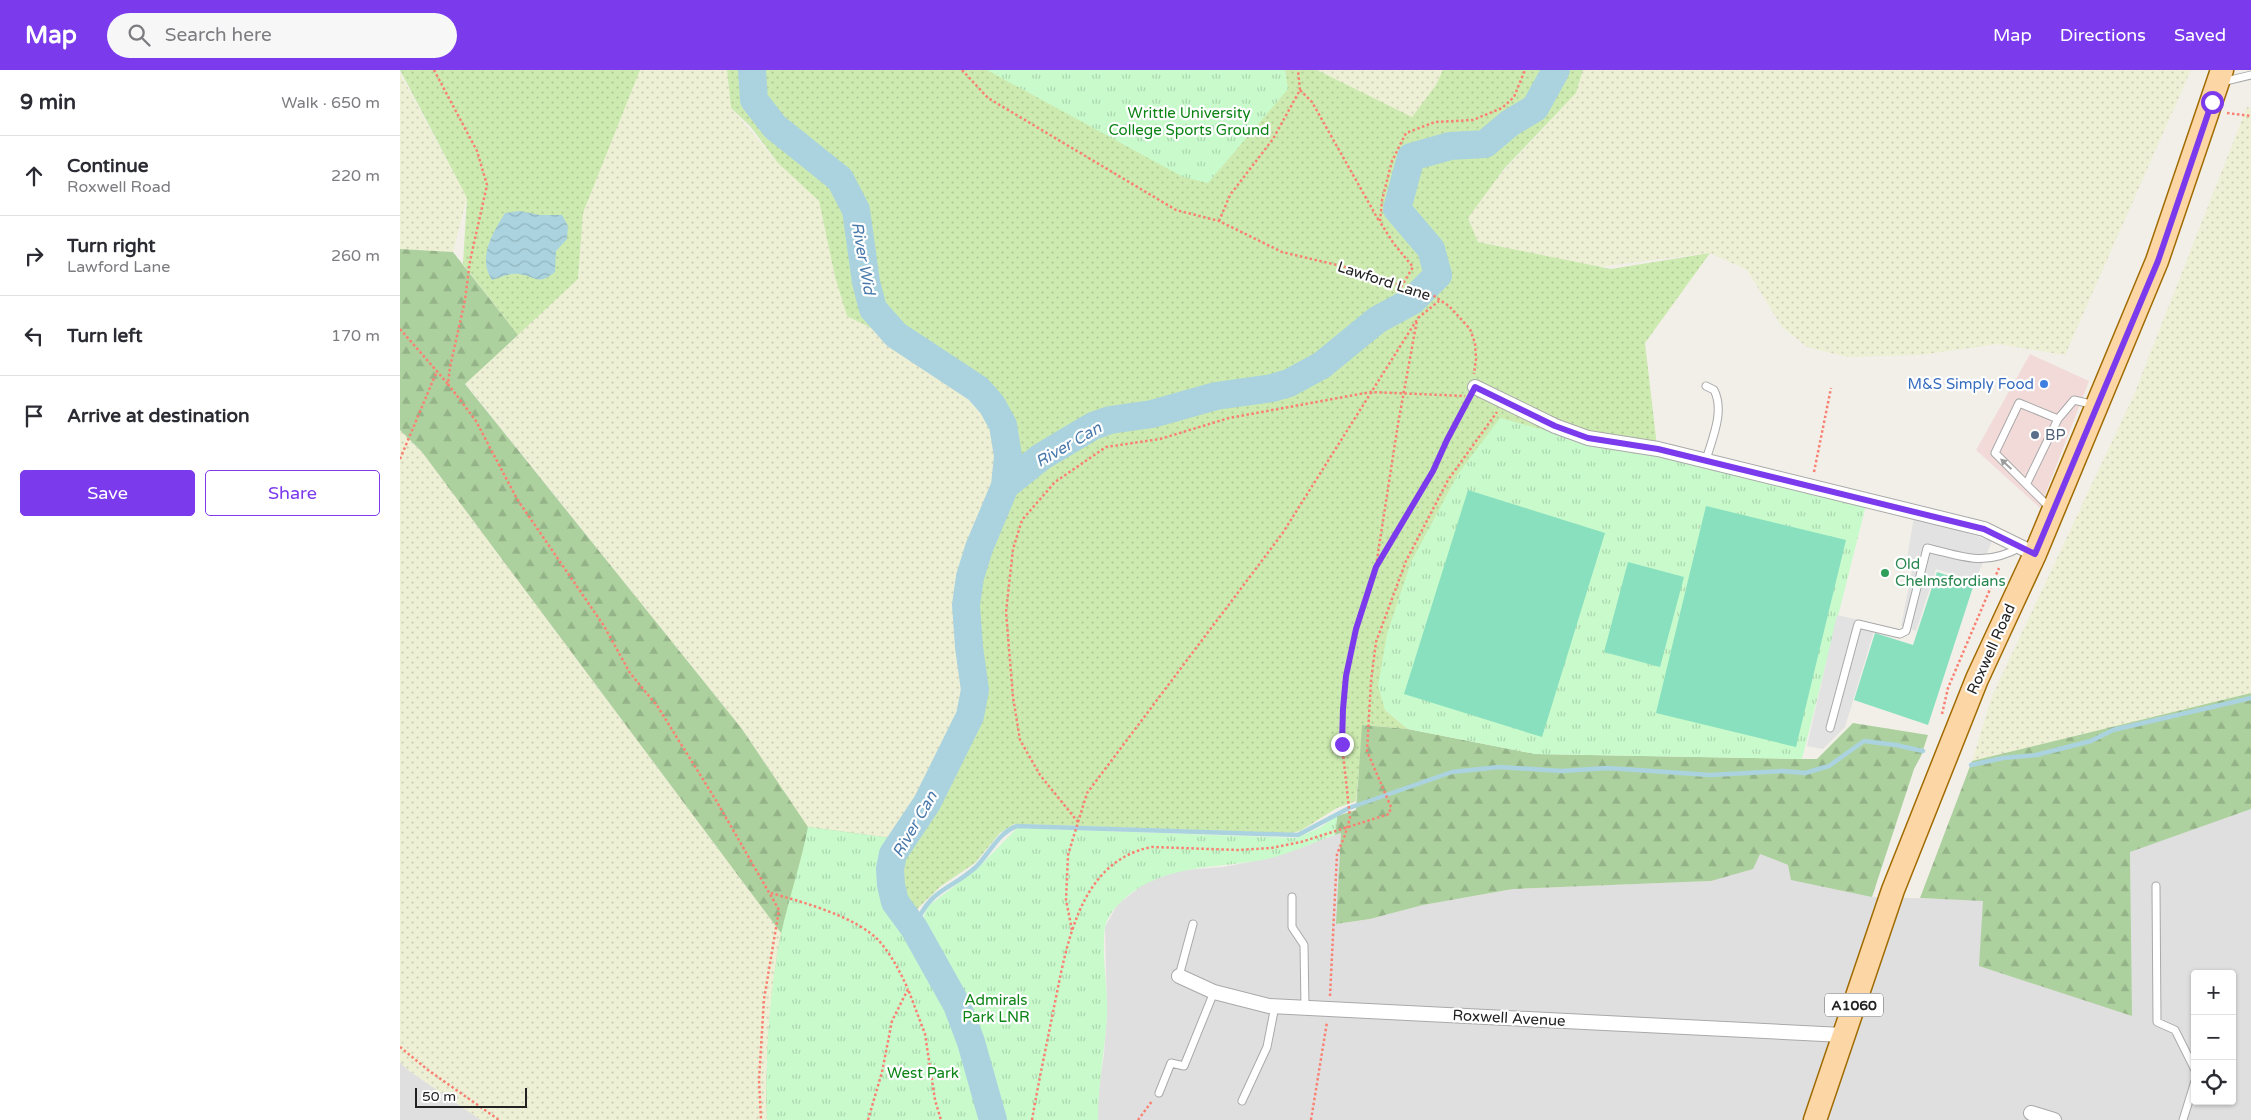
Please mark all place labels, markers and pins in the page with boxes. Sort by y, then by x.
place label: M&S Simply Food [1907,375,2034,393]
marker: M&S Simply Food [2038,378,2050,390]
place label: BP [2045,426,2065,444]
marker: BP [2029,429,2041,441]
place label: Old Chelmsfordians [1895,555,2006,590]
marker: Old Chelmsfordians [1879,567,1891,579]

